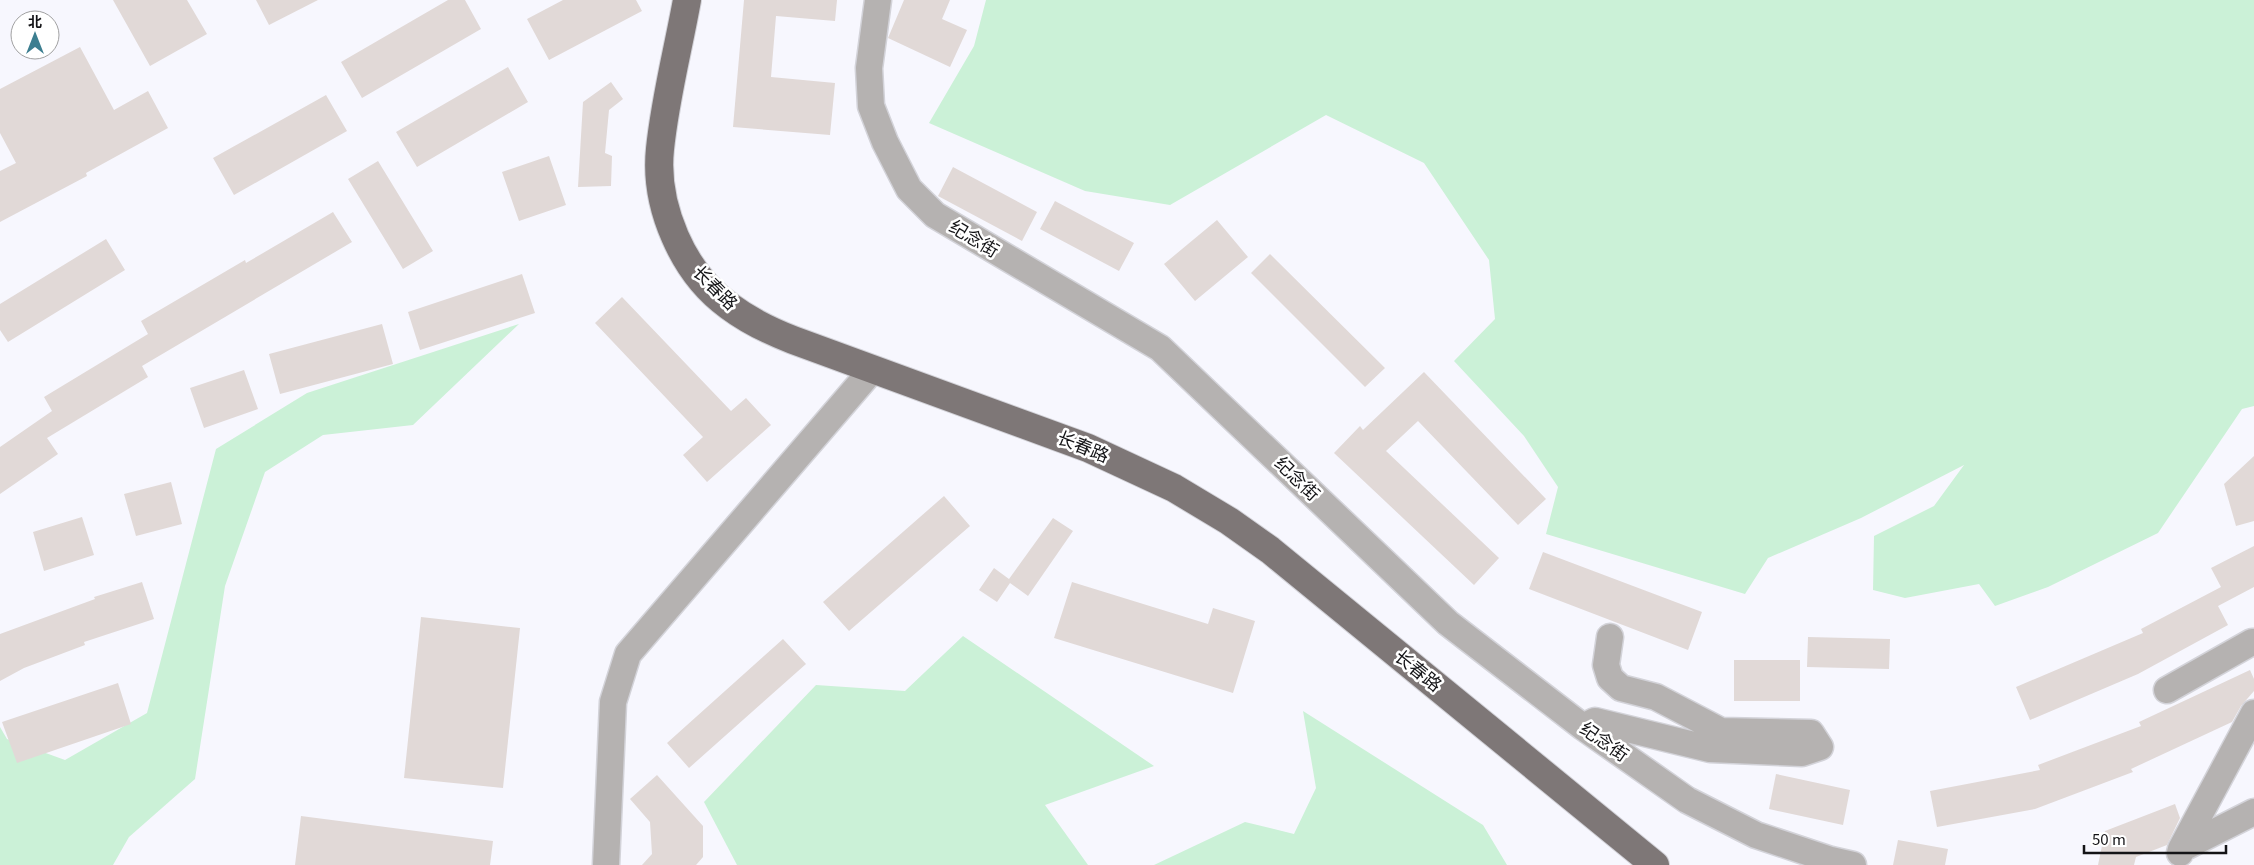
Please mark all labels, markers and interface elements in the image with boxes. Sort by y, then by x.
north arrow [10,10,60,60]
text: 北 [28,11,42,31]
street label: 纪念街 [945,212,1005,262]
street label: 长春路 [688,258,745,315]
street label: 长春路 [1054,423,1114,467]
street label: 纪念街 [1270,449,1327,506]
street label: 长春路 [1390,642,1448,697]
street label: 纪念街 [1576,714,1635,766]
scale bar [2084,822,2226,854]
text: 50 m [2092,828,2126,849]

